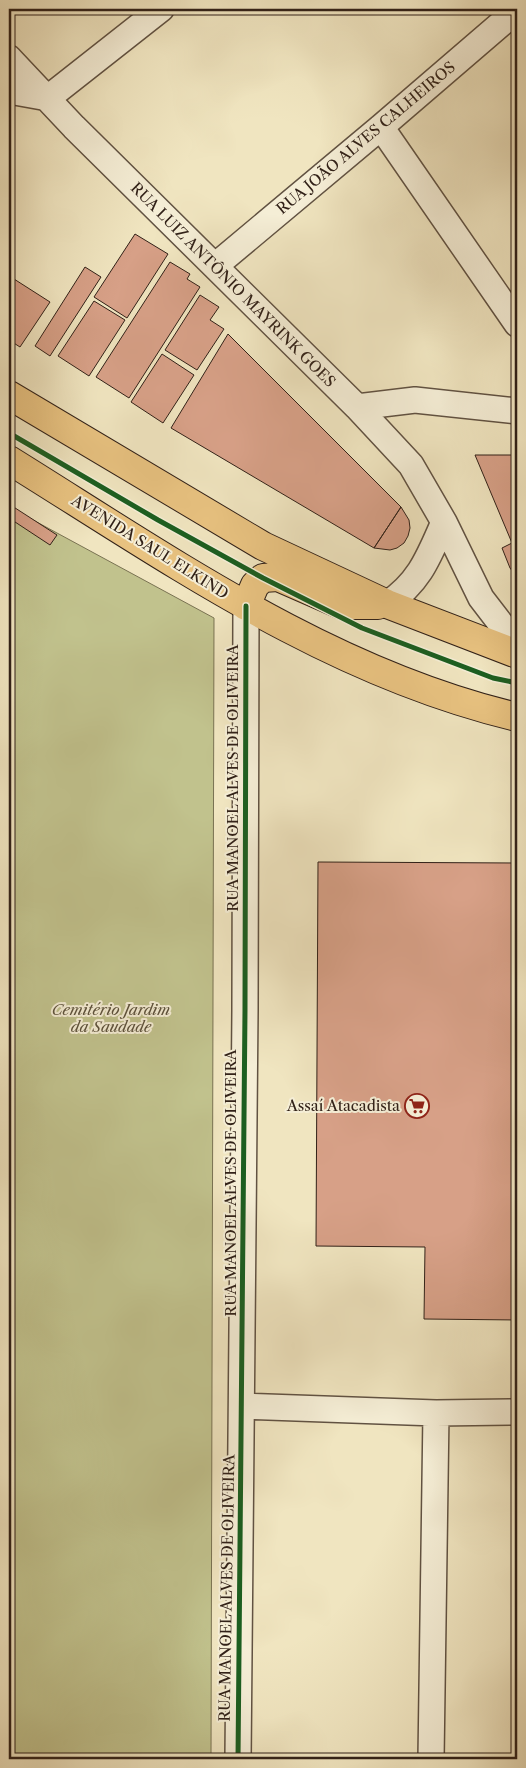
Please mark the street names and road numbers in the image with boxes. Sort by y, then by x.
street label: RUA JOÃO ALVES CALHEIROS [272,57,459,218]
street label: RUA LUIZ ANTÔNIO MAYRINK GOES [127,178,340,391]
street label: AVENIDA SAUL ELKIND [67,490,232,603]
street label: RUA MANOEL ALVES DE OLIVEIRA [223,643,242,912]
street label: RUA MANOEL ALVES DE OLIVEIRA [221,1048,240,1317]
street label: RUA MANOEL ALVES DE OLIVEIRA [215,1453,238,1722]

